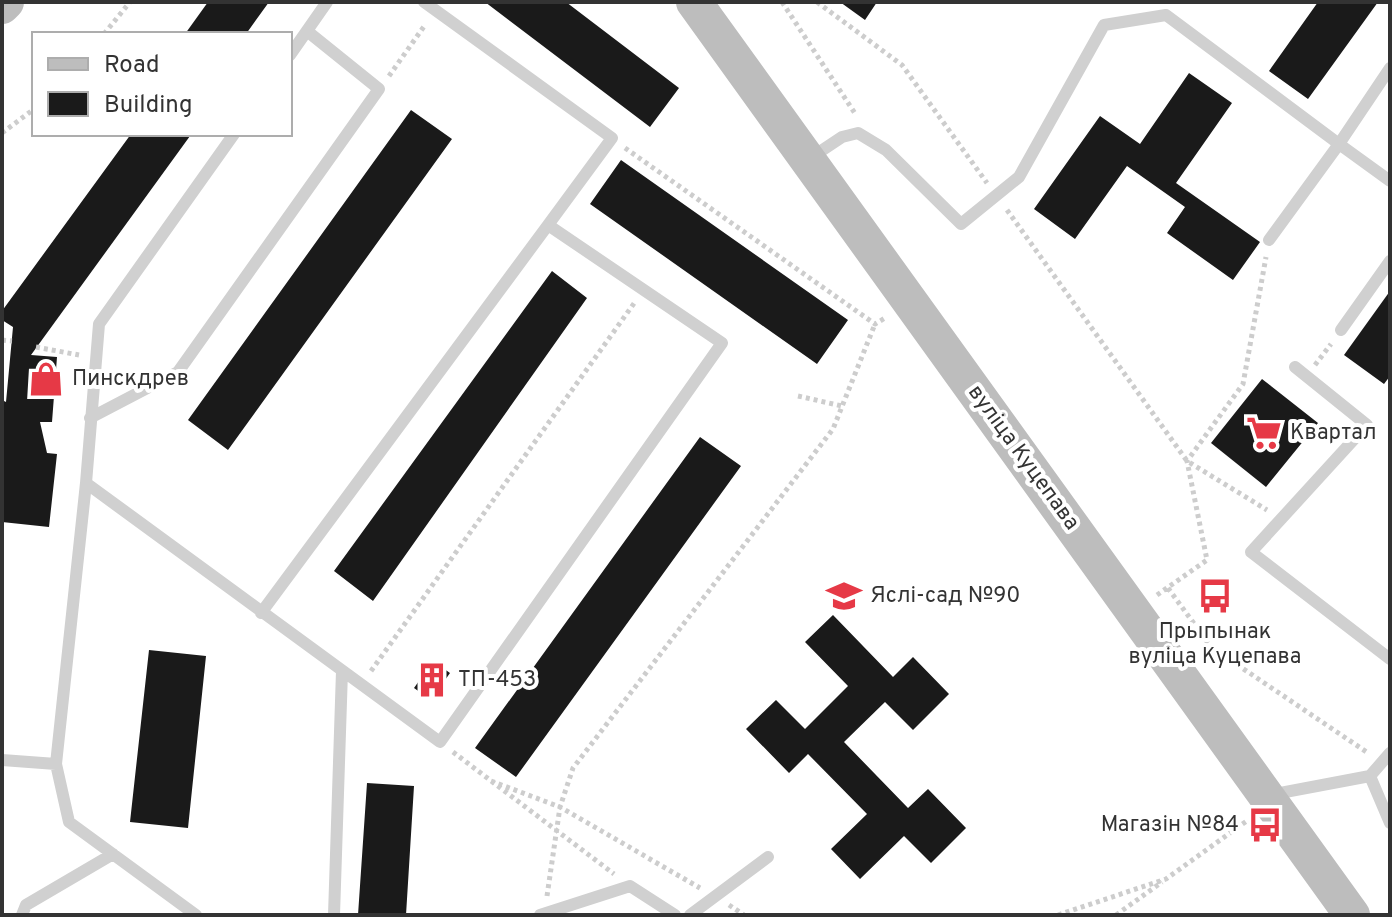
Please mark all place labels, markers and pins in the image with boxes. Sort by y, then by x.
shop icon: Пинскдрев [27,360,65,398]
place label: Пинскдрев [72,366,189,393]
supermarket icon: Квартал [1245,414,1283,452]
place label: Квартал [1290,420,1377,447]
school or university icon: Яслі-сад №90 [825,577,863,615]
bus stop icon: Прыпынак вуліца Куцепава [1196,577,1234,615]
place label: Яслі-сад №90 [870,583,1020,610]
place label: Прыпынак вуліца Куцепава [1129,619,1301,671]
building icon: ТП-453 [413,661,451,699]
place label: ТП-453 [458,667,536,694]
bus stop icon: Магазін №84 [1246,806,1284,844]
place label: Магазін №84 [1101,812,1239,839]

